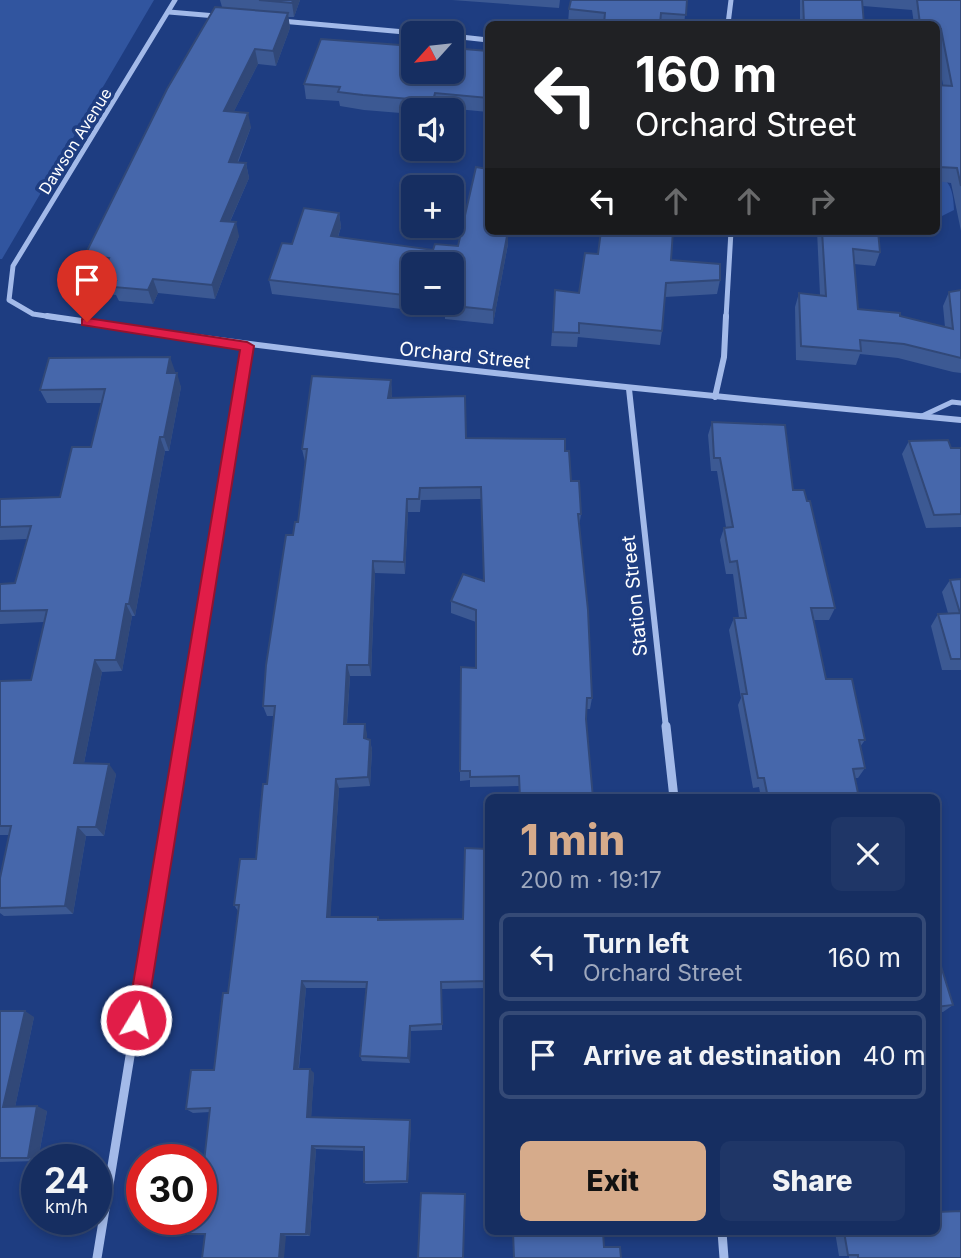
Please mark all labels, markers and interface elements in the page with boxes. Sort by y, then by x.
north arrow [401,21,464,84]
map controls [401,21,464,315]
text: 160 m [635,45,777,104]
icon: left [520,49,611,140]
street label: Dawson Avenue [34,84,116,198]
button: sound [401,98,464,161]
text: Orchard Street [635,105,857,144]
button: + [401,175,464,238]
icon: left [584,182,622,220]
icon: ahead [657,182,695,220]
icon: ahead [730,182,768,220]
icon: right [803,182,841,220]
pin [57,250,117,322]
button: − [401,252,464,315]
icon: arrive [68,261,106,299]
street label: Orchard Street [398,337,532,374]
street label: Station Street [617,534,652,658]
text: 1 min [520,814,625,865]
button: close [831,817,905,891]
text: 200 m · 19:17 [520,866,662,894]
text: Turn left [583,928,689,959]
icon: left [524,938,562,976]
text: 160 m [828,942,901,973]
text: Orchard Street [583,959,742,987]
position arrow [99,983,173,1057]
icon: arrive [524,1036,562,1074]
text: Arrive at destination [583,1040,842,1071]
text: 40 m [863,1040,926,1071]
button: Exit [520,1141,706,1221]
button: Share [720,1141,905,1221]
speed limit sign: 30 [126,1144,217,1235]
text: 24 [44,1159,89,1201]
text: km/h [45,1196,88,1217]

